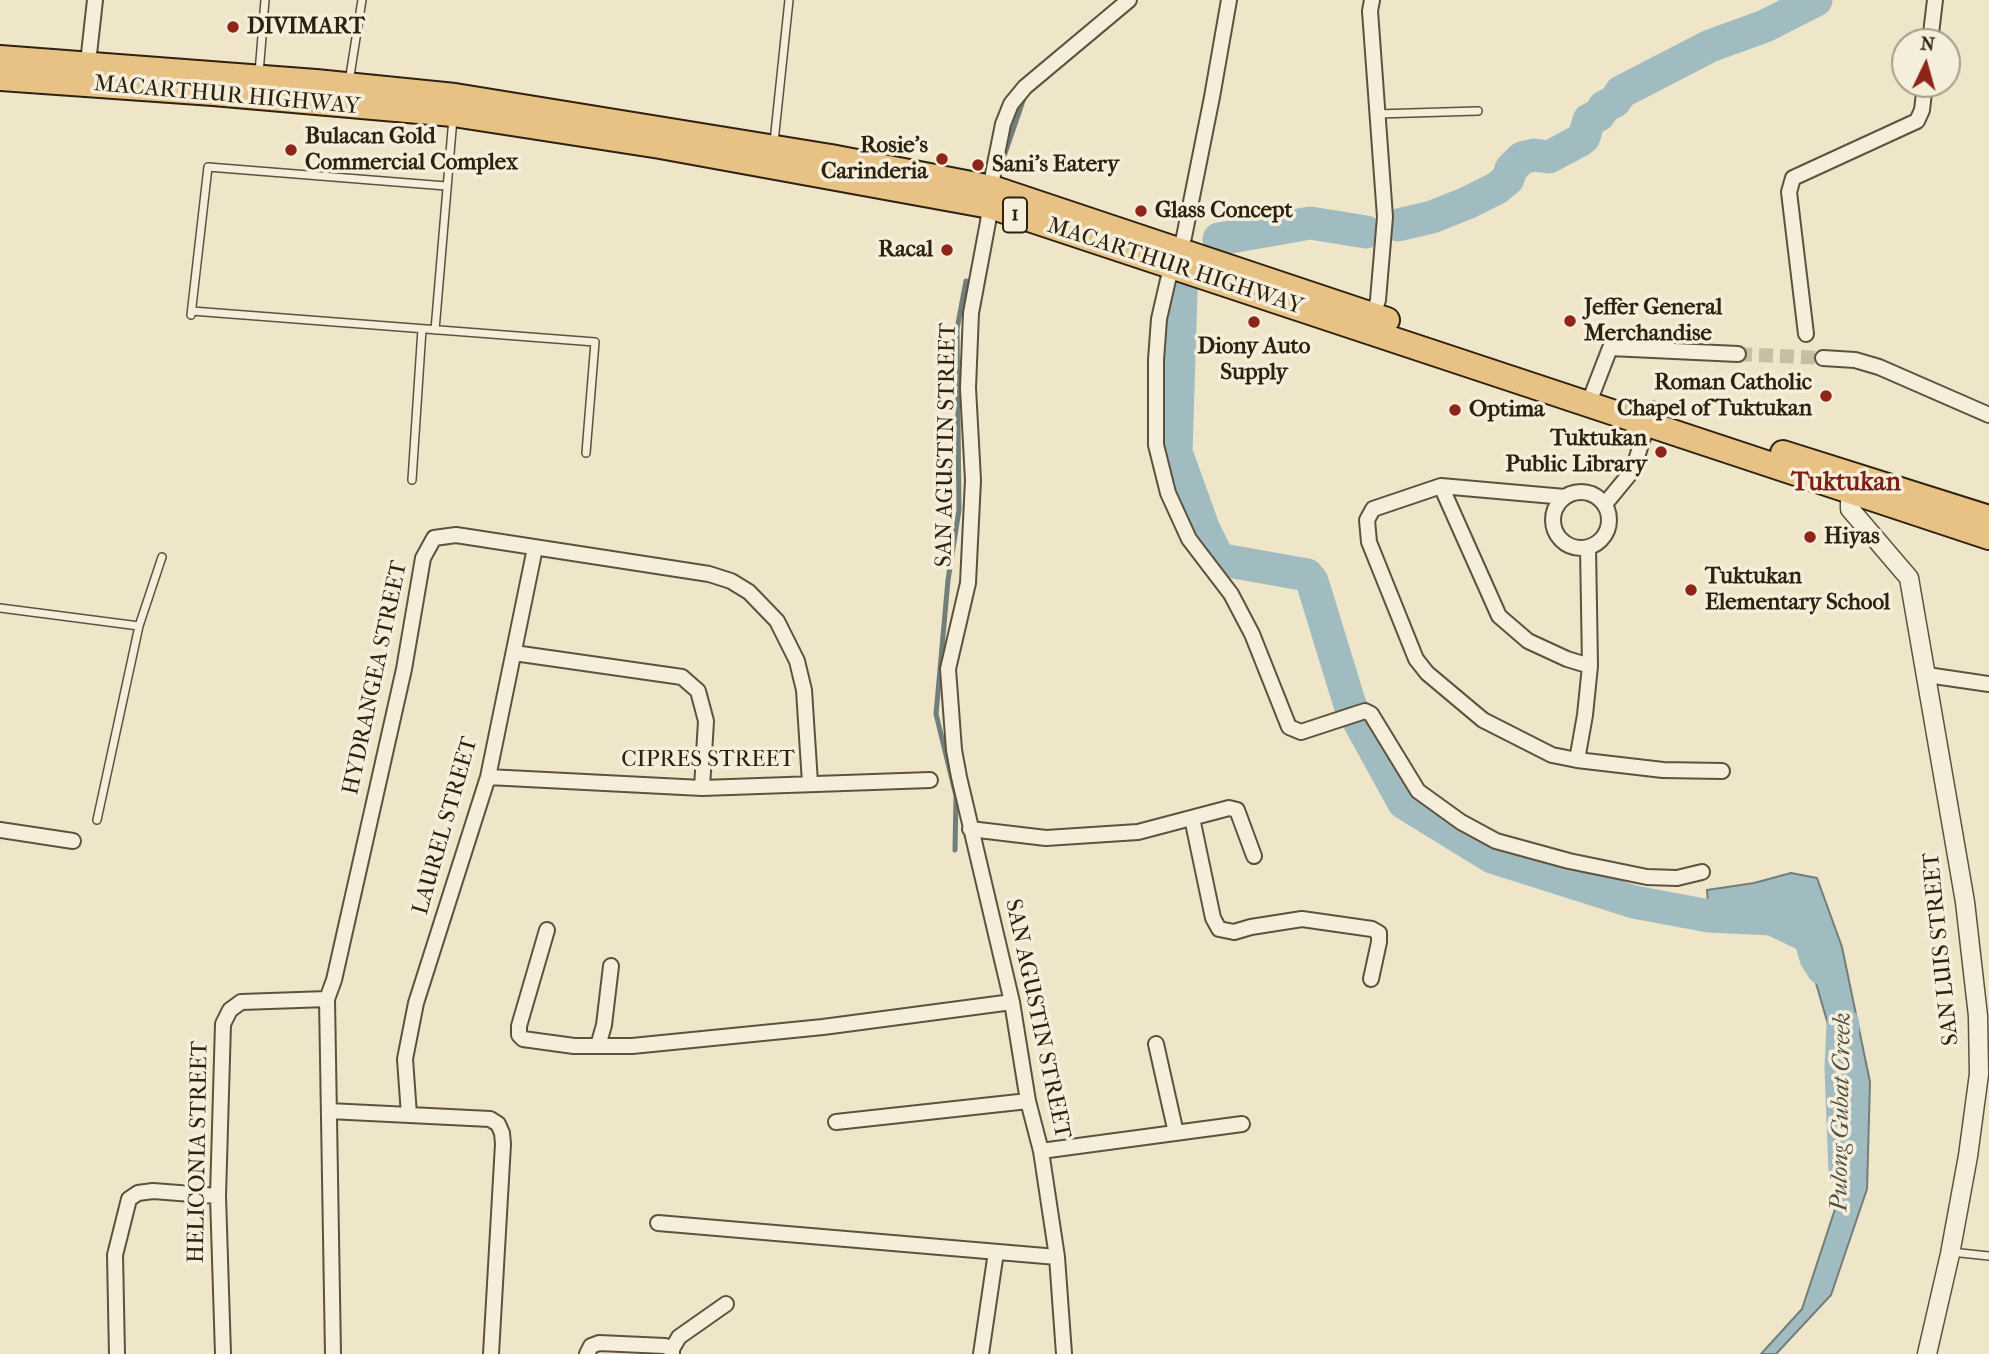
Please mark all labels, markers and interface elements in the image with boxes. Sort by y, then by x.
place label: DIVIMART [247,13,365,41]
marker: DIVIMART [225,19,241,35]
north arrow [1891,28,1961,98]
text: N [1920,32,1936,56]
street label: MACARTHUR HIGHWAY [93,71,361,121]
place label: Bulacan Gold Commercial Complex [305,123,518,177]
place label: Rosie’s Carinderia [821,132,928,186]
marker: Bulacan Gold Commercial Complex [283,142,299,158]
marker: Rosie’s Carinderia [934,151,950,167]
place label: Sani’s Eatery [992,151,1119,179]
marker: Sani’s Eatery [970,157,986,173]
place label: Glass Concept [1155,197,1293,225]
road number: 1 [1003,198,1027,232]
marker: Glass Concept [1133,203,1149,219]
street label: MACARTHUR HIGHWAY [1044,213,1306,321]
place label: Racal [878,236,933,264]
marker: Racal [939,242,955,258]
place label: Jeffer General Merchandise [1584,294,1722,348]
marker: Jeffer General Merchandise [1562,313,1578,329]
marker: Diony Auto Supply [1246,314,1262,330]
street label: SAN AGUSTIN STREET [931,323,963,567]
place label: Diony Auto Supply [1198,333,1310,387]
place label: Roman Catholic Chapel of Tuktukan [1617,369,1812,423]
marker: Roman Catholic Chapel of Tuktukan [1818,388,1834,404]
place label: Optima [1469,396,1545,424]
marker: Optima [1447,402,1463,418]
place label: Tuktukan Public Library [1505,425,1647,479]
marker: Tuktukan Public Library [1653,444,1669,460]
district label: Tuktukan [1791,468,1901,500]
place label: Hiyas [1824,523,1880,551]
marker: Hiyas [1802,529,1818,545]
street label: HYDRANGEA STREET [338,559,414,797]
place label: Tuktukan Elementary School [1705,563,1890,617]
marker: Tuktukan Elementary School [1683,582,1699,598]
street label: LAUREL STREET [407,734,485,918]
street label: CIPRES STREET [621,746,795,774]
street label: SAN LUIS STREET [1918,851,1966,1047]
street label: SAN AGUSTIN STREET [998,897,1076,1141]
water label: Pulong Gubat Creek [1826,1012,1858,1212]
street label: HELICONIA STREET [183,1041,215,1263]

